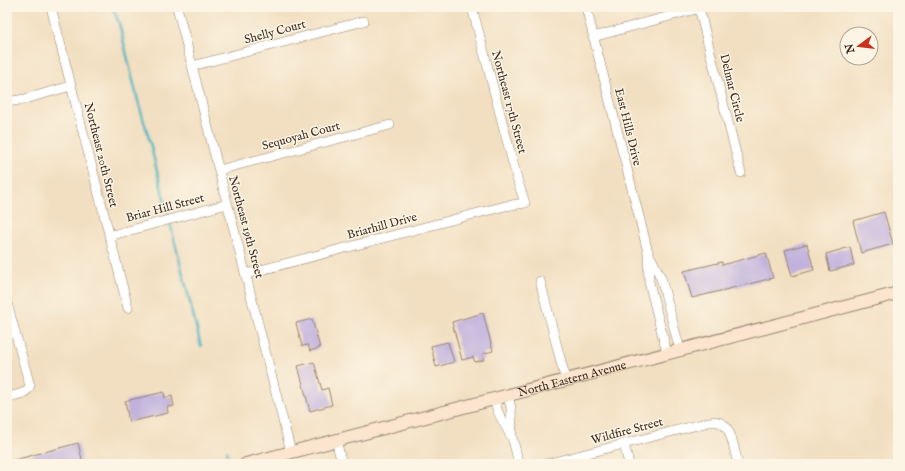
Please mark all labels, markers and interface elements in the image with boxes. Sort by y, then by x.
street label: Shelly Court [243,17,307,47]
north arrow [839,26,879,66]
text: N [842,41,859,56]
street label: Northeast 17th Street [488,49,530,155]
street label: Delmar Circle [716,52,748,124]
street label: East Hills Drive [611,87,645,168]
street label: Northeast 20th Street [81,101,121,209]
street label: Sequoyah Court [260,118,342,155]
street label: Northeast 19th Street [225,174,267,280]
street label: Briar Hill Street [124,190,206,226]
street label: Briarhill Drive [345,209,419,243]
street label: North Eastern Avenue [516,357,628,400]
street label: Wildfire Street [589,414,665,448]

